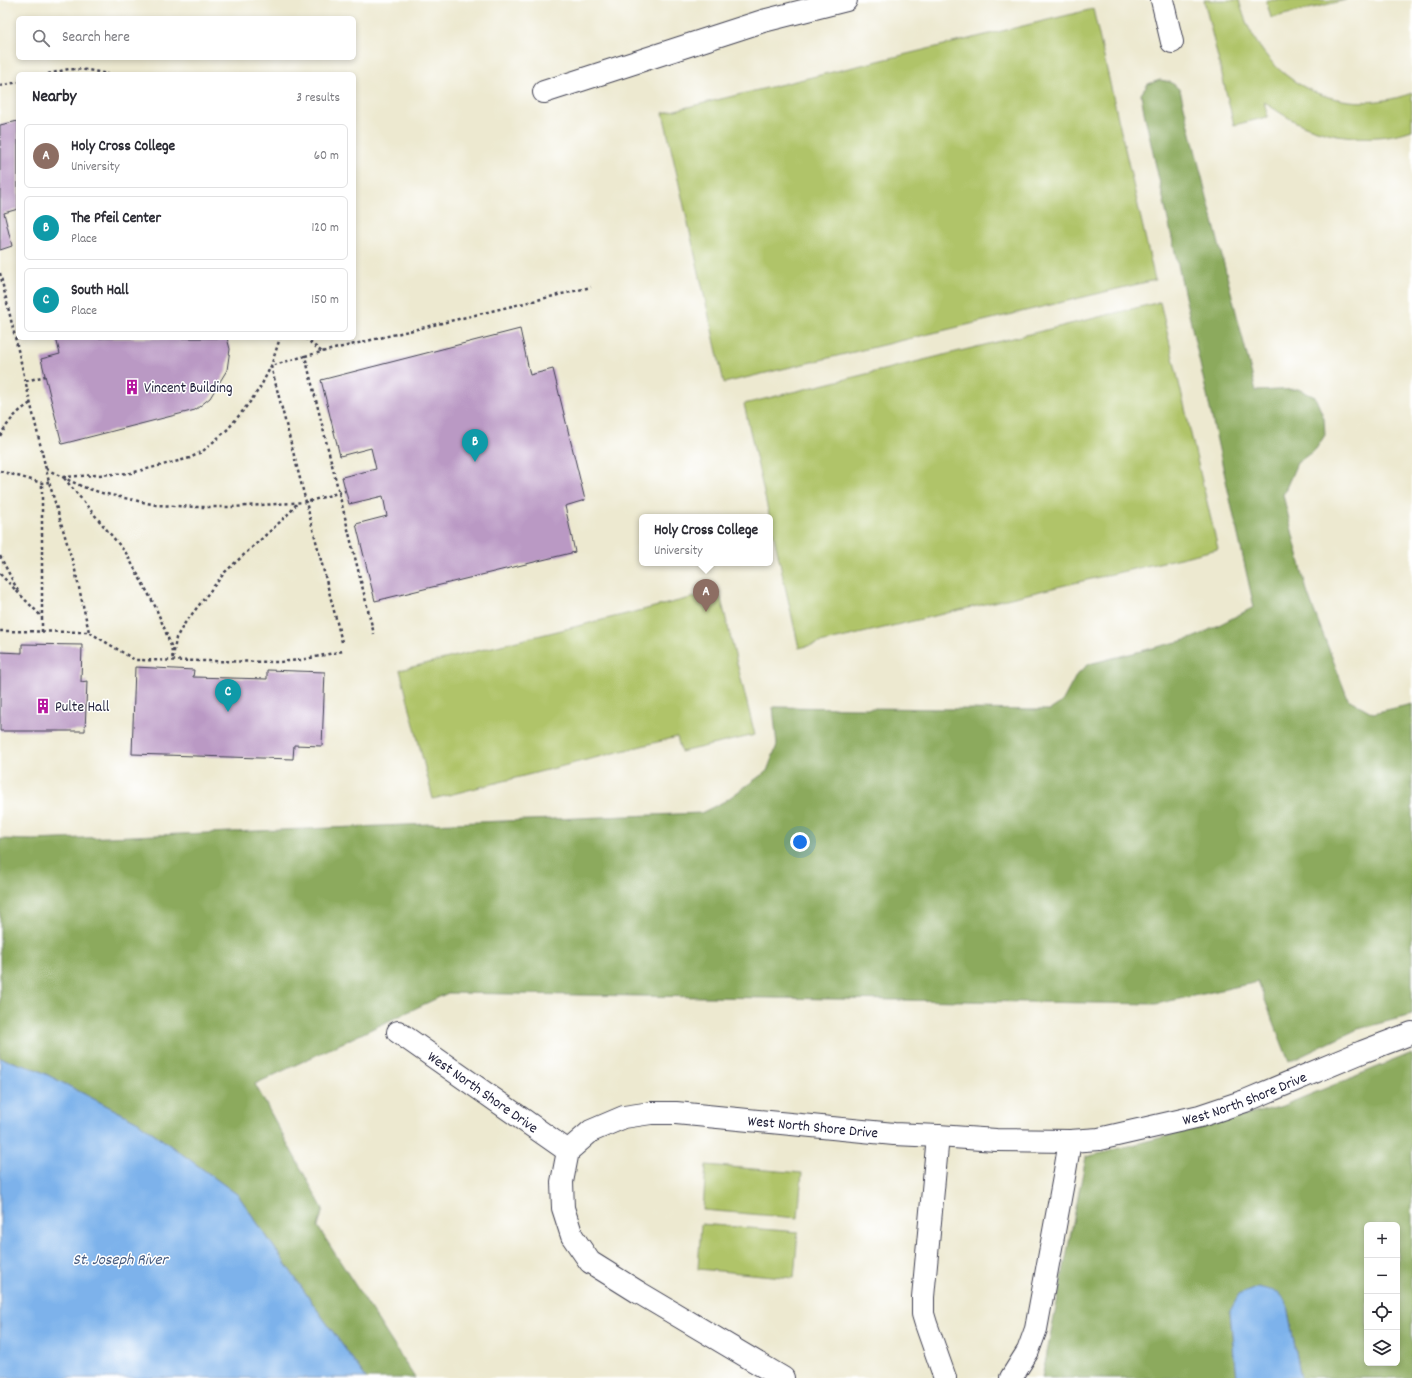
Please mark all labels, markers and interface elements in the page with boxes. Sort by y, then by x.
search box [16,16,356,60]
icon: search [30,27,52,49]
text: Search here [62,27,130,49]
text: Nearby [32,86,76,110]
text: 3 results [296,89,340,108]
text: Holy Cross College [71,136,175,158]
text: A [42,147,50,166]
text: 60 m [314,147,339,166]
text: University [71,158,120,177]
text: The Pfeil Center [71,208,161,230]
text: B [43,219,49,238]
text: 120 m [311,219,339,238]
text: Place [71,230,97,249]
text: South Hall [71,280,128,302]
text: C [43,291,49,310]
text: 150 m [311,291,339,310]
text: Place [71,302,97,321]
building icon: Vincent Building [123,378,141,396]
place label: Vincent Building [144,378,233,400]
pin: B [462,429,488,462]
popup [639,514,773,566]
text: Holy Cross College [654,520,758,542]
text: University [654,542,702,561]
pin: A [693,579,719,612]
pin: C [215,679,241,712]
building icon: Pulte Hall [34,697,52,715]
place label: Pulte Hall [55,697,110,719]
your location [790,832,810,852]
street label: West North Shore Drive [422,1047,542,1140]
street label: West North Shore Drive [1181,1067,1311,1133]
street label: West North Shore Drive [747,1111,879,1145]
map controls [1364,1222,1400,1366]
button: + [1364,1222,1400,1258]
water label: St. Joseph River [73,1249,169,1272]
button: − [1364,1258,1400,1294]
button: locate [1364,1294,1400,1330]
button: layers [1364,1330,1400,1366]

